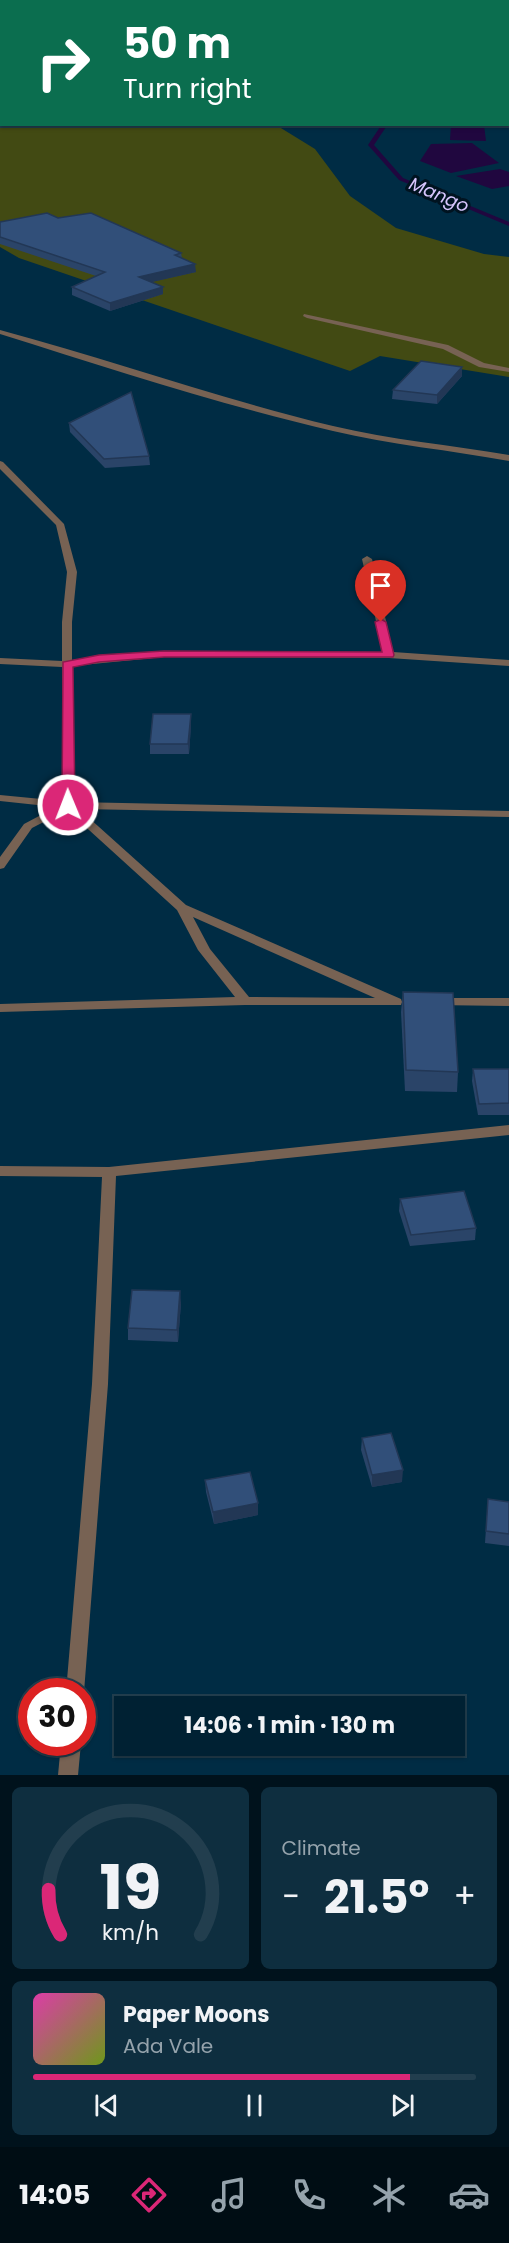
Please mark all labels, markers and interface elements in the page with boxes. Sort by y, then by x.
text: 50 m [123,14,231,73]
icon: right [24,24,102,102]
text: Turn right [123,70,252,107]
water label: Mango [405,171,473,218]
pin [355,560,406,622]
icon: arrive [364,569,397,602]
position arrow [36,773,100,837]
speed limit sign: 30 [18,1678,96,1756]
text: 14:06 · 1 min · 130 m [184,1710,395,1741]
text: Climate [282,1834,361,1862]
text: 19 [99,1843,161,1931]
text: 21.5° [324,1866,429,1929]
text: − [282,1873,300,1920]
text: + [453,1873,476,1920]
text: km/h [102,1917,159,1948]
text: Paper Moons [123,1999,270,2030]
text: Ada Vale [123,2032,213,2060]
icon: previous [90,2089,123,2122]
icon: pause [238,2089,271,2122]
icon: next [386,2089,419,2122]
icon: directions [128,2174,170,2216]
icon: music [208,2174,250,2216]
icon: phone [288,2174,330,2216]
icon: climate [368,2174,410,2216]
icon: car [448,2174,490,2216]
text: 14:05 [19,2176,90,2213]

